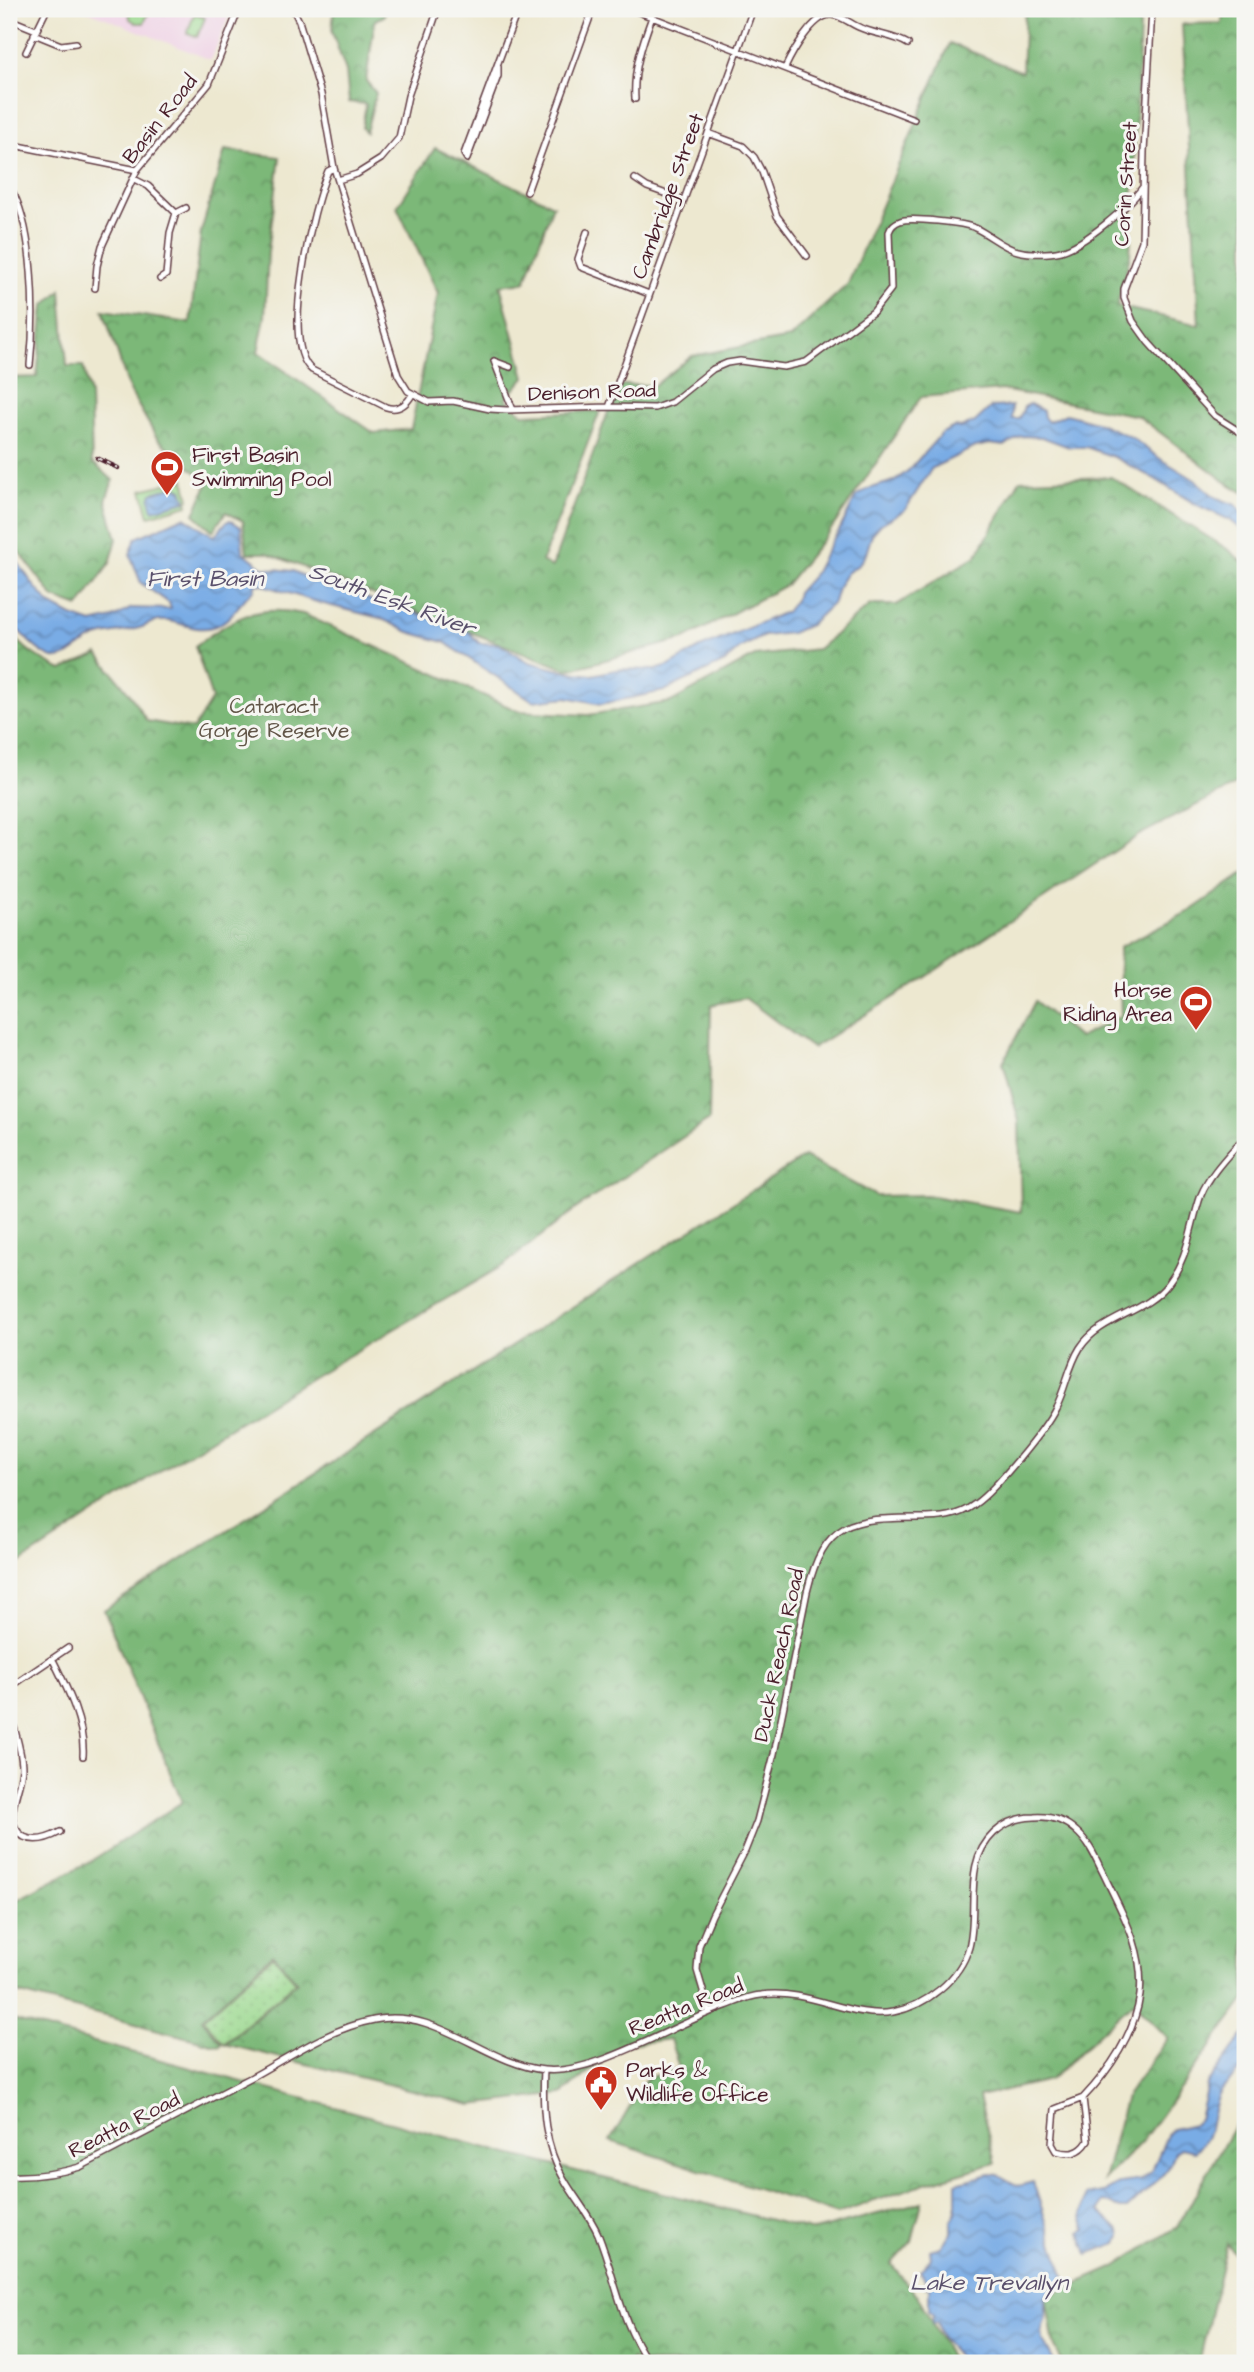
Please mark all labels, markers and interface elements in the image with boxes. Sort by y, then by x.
street label: Basin Road [116,68,204,170]
street label: Cambridge Street [625,109,714,284]
street label: Corin Street [1107,120,1145,247]
street label: Denison Road [527,375,657,409]
place label: First Basin Swimming Pool [192,441,332,496]
sports icon: First Basin Swimming Pool [148,448,186,497]
water label: South Esk River [304,555,482,646]
water label: First Basin [147,563,266,595]
park label: Cataract Gorge Reserve [199,692,349,747]
place label: Horse Riding Area [1063,976,1172,1031]
sports icon: Horse Riding Area [1177,983,1215,1032]
street label: Duck Reach Road [746,1566,812,1744]
street label: Reatta Road [624,1971,748,2043]
place label: Parks & Wildlife Office [626,2056,769,2109]
public building icon: Parks & Wildlife Office [582,2063,620,2112]
street label: Reatta Road [63,2084,185,2165]
water label: Lake Trevallyn [910,2267,1070,2300]

